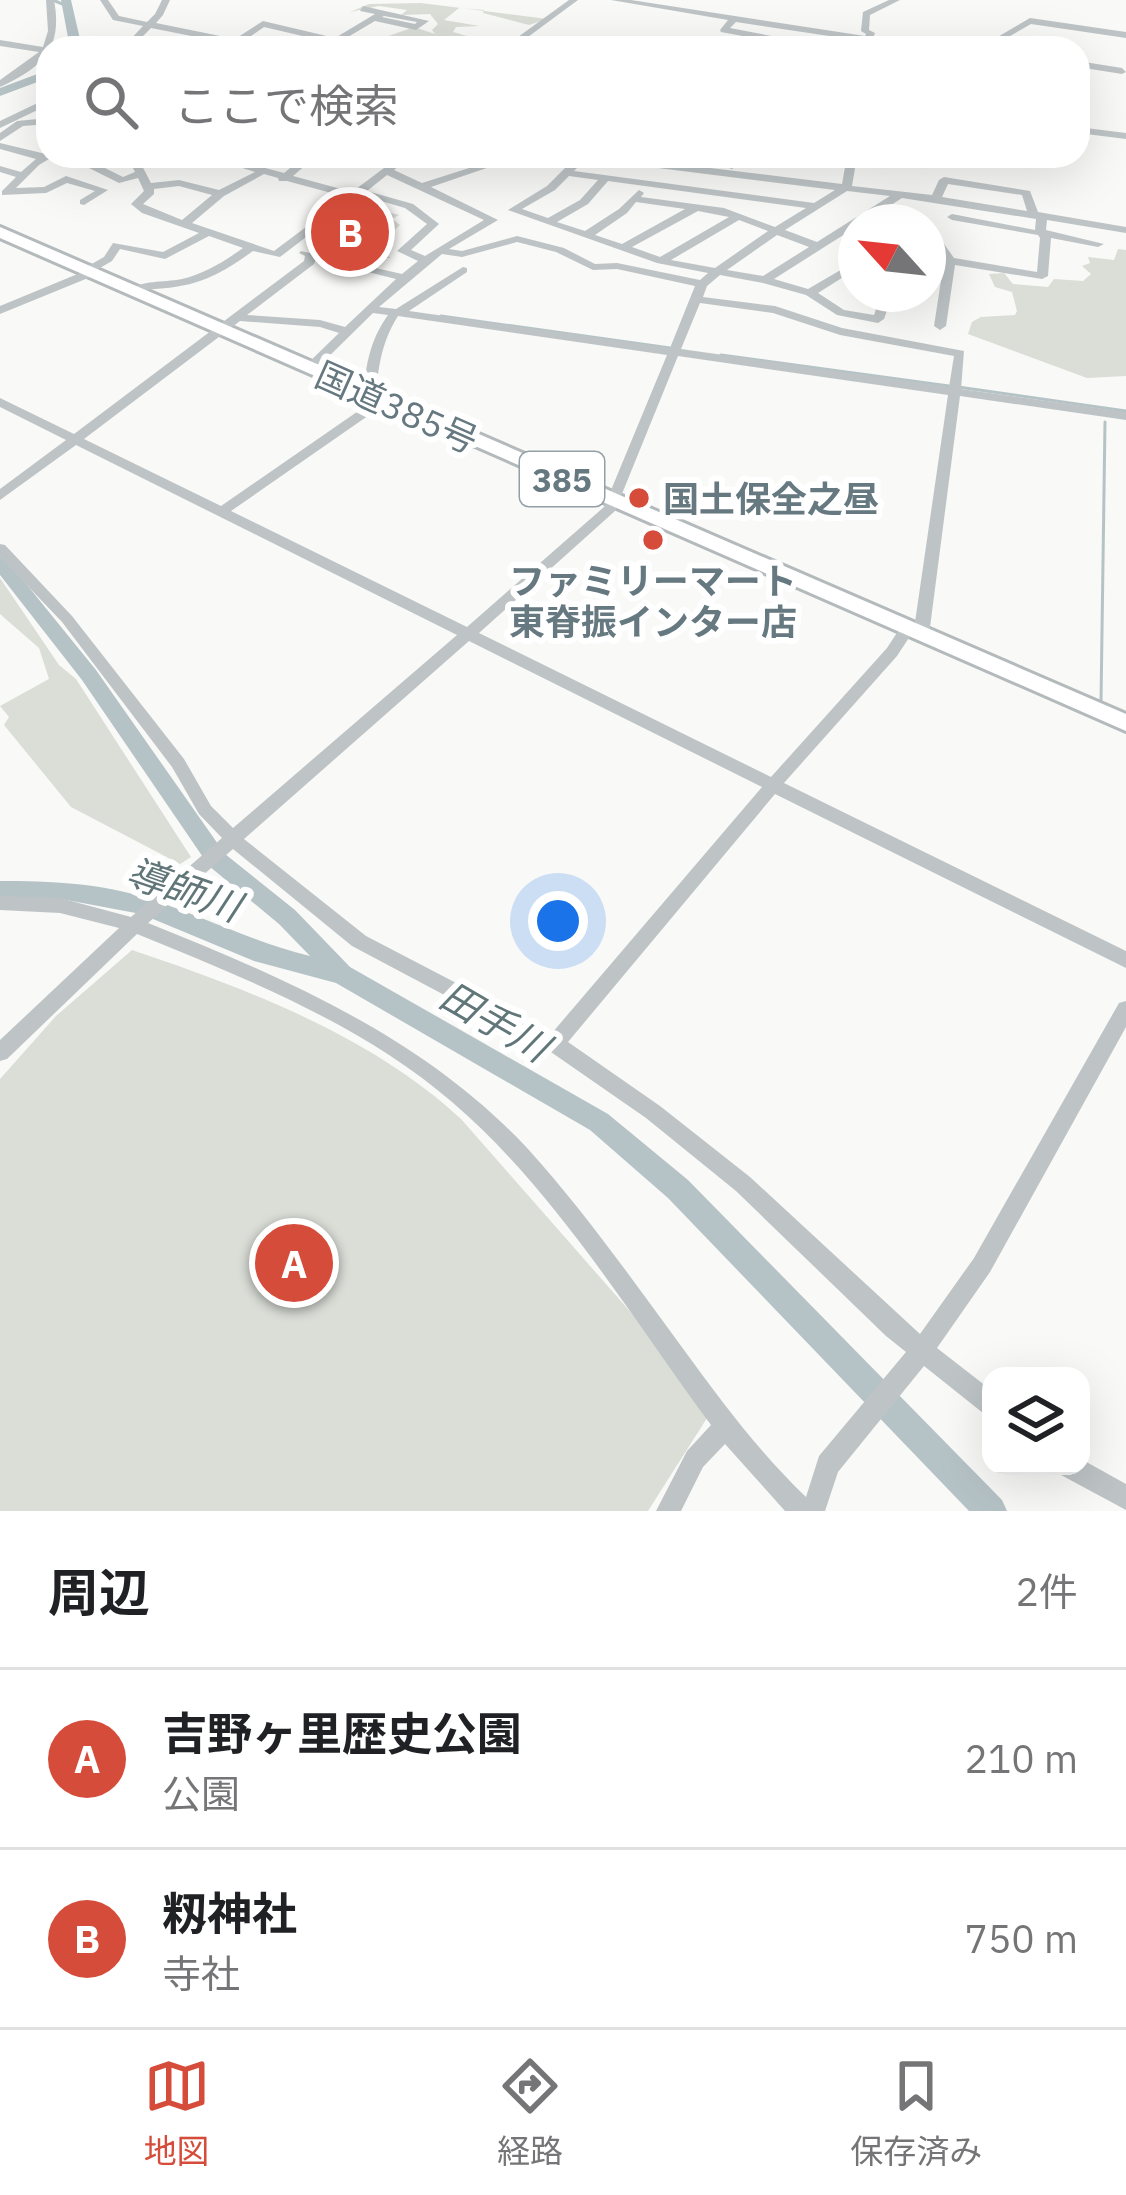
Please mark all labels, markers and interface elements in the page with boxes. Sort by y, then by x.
search box [36,36,1090,168]
icon: search [78,69,144,135]
text: ここで検索 [174,76,399,134]
pin: B [311,187,389,277]
north arrow [838,204,946,312]
street label: 国道385号 [309,350,485,464]
road number: 385 [520,452,604,506]
place label: 国土保全之昼 [663,475,879,522]
marker: 国土保全之昼 [626,485,652,511]
marker: ファミリーマート 東脊振インター店 [640,527,666,553]
place label: ファミリーマート 東脊振インター店 [509,557,797,645]
water label: 導師川 [120,846,251,933]
your location [528,891,588,951]
water label: 田手川 [432,970,562,1074]
pin: A [255,1218,333,1308]
map controls [982,1367,1090,1475]
button: layers [982,1367,1090,1475]
text: 周辺 [48,1559,150,1625]
text: 2件 [1016,1566,1078,1617]
text: 吉野ヶ里歴史公園 [162,1704,522,1762]
text: A [74,1733,100,1784]
text: 210 m [965,1733,1078,1784]
text: 公園 [162,1768,240,1819]
text: 籾神社 [162,1884,297,1942]
text: B [74,1913,100,1964]
text: 750 m [965,1913,1078,1964]
text: 寺社 [162,1948,240,1999]
tab: 地図 [144,2053,210,2173]
tab: 経路 [497,2053,563,2173]
tab: 保存済み [850,2053,982,2173]

